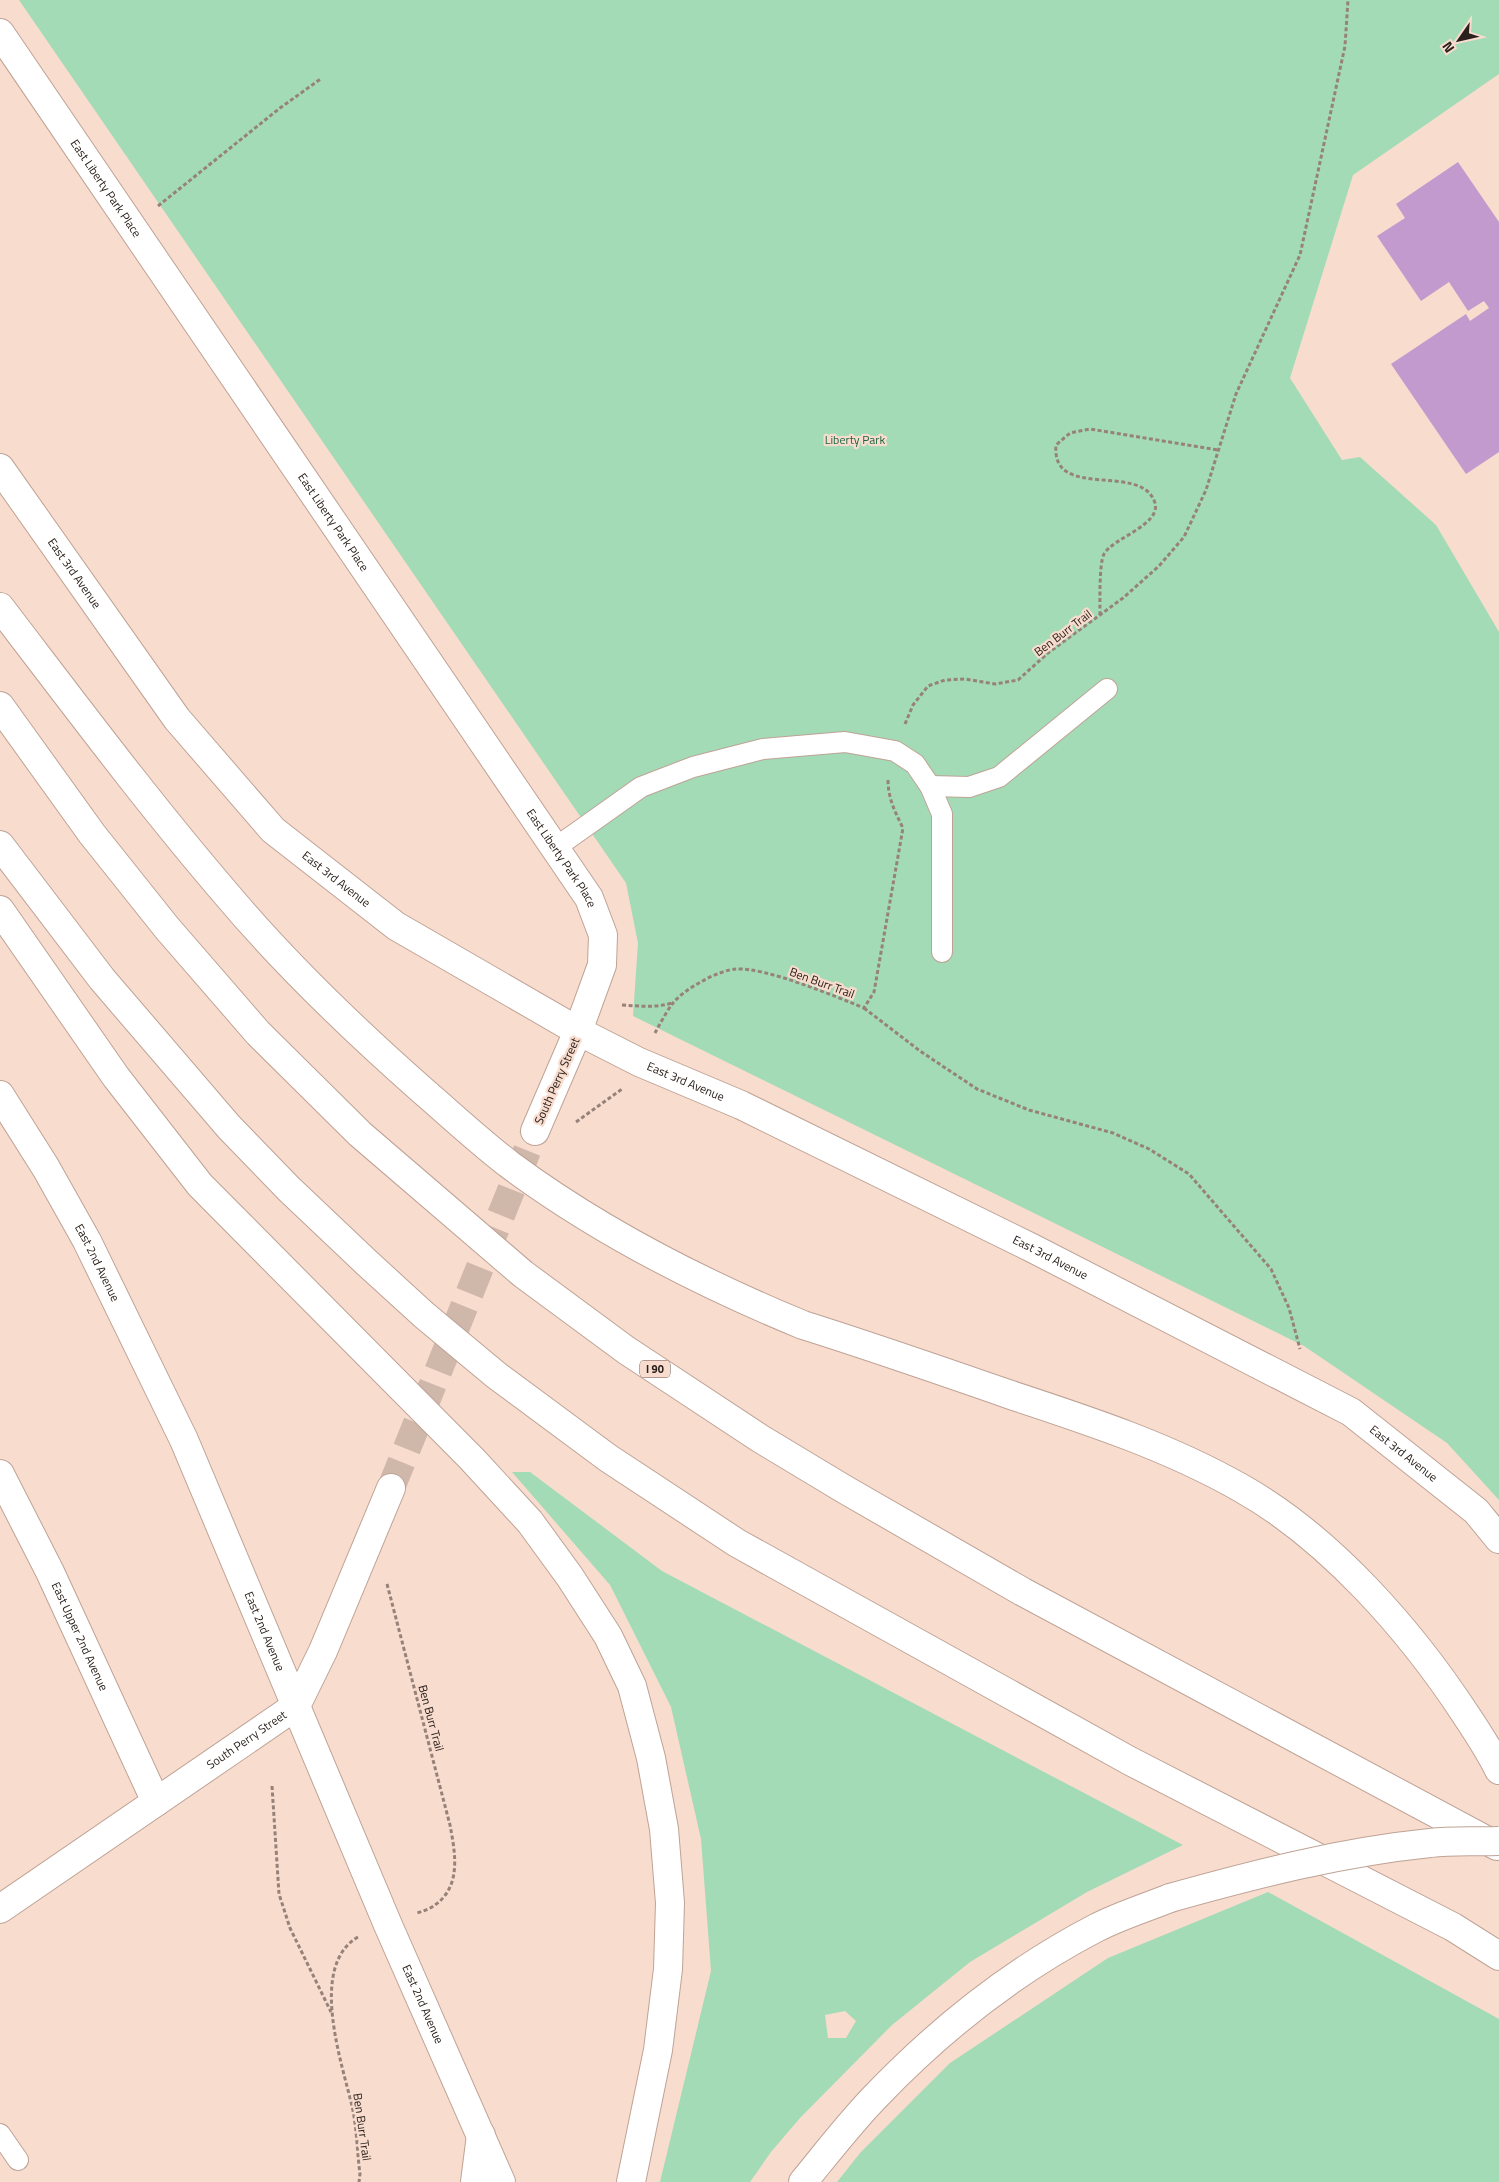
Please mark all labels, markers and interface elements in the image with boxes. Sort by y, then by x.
north arrow [1434,15,1484,65]
text: N [1436,38,1459,57]
street label: East Liberty Park Place [66,135,147,241]
park label: Liberty Park [825,430,886,449]
street label: East Liberty Park Place [293,469,374,575]
street label: East 3rd Avenue [43,534,106,612]
street label: Ben Burr Trail [1030,605,1096,661]
street label: East Liberty Park Place [522,805,602,910]
street label: East 3rd Avenue [298,846,375,912]
street label: Ben Burr Trail [787,962,857,1003]
street label: South Perry Street [529,1034,585,1127]
street label: East 3rd Avenue [644,1056,727,1106]
street label: East 2nd Avenue [70,1220,125,1305]
street label: East 3rd Avenue [1010,1230,1092,1284]
road number: I 90 [640,1360,670,1378]
street label: East 3rd Avenue [1366,1420,1442,1486]
street label: East Upper 2nd Avenue [47,1579,114,1694]
street label: East 2nd Avenue [240,1588,290,1674]
street label: Ben Burr Trail [413,1683,449,1753]
street label: South Perry Street [202,1705,291,1774]
street label: East 2nd Avenue [397,1961,449,2047]
street label: Ben Burr Trail [348,2092,377,2162]

